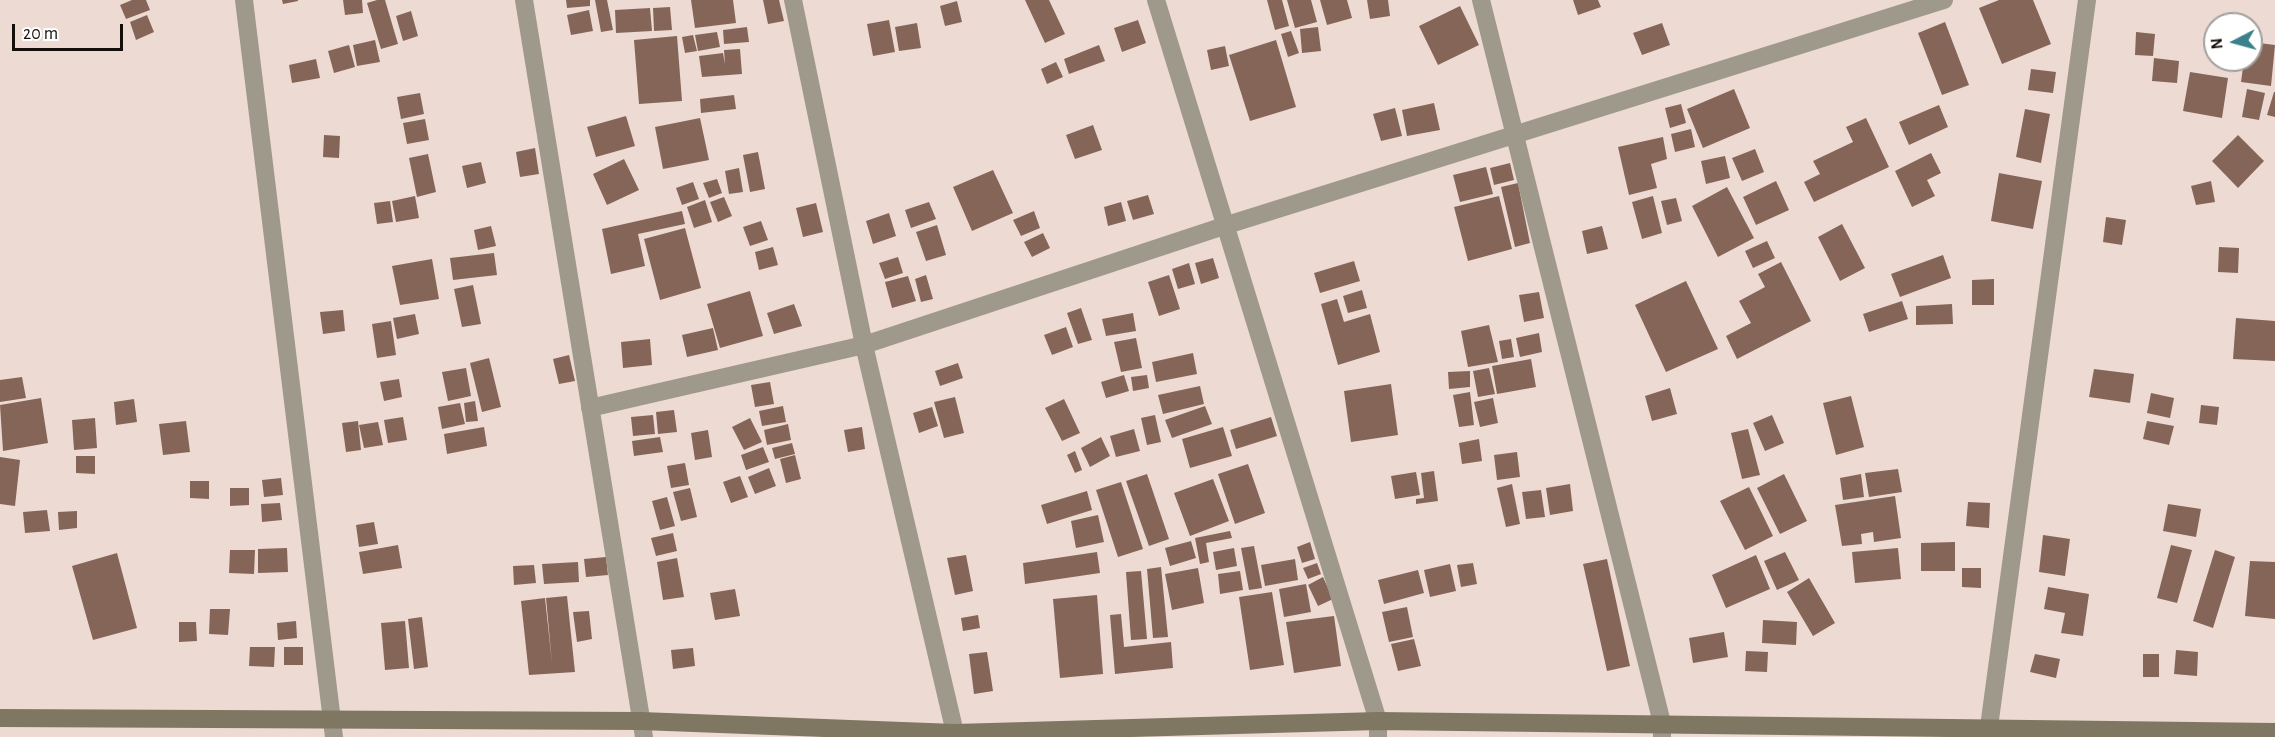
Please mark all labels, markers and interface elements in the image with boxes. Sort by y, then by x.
scale bar [15,12,126,50]
north arrow [2203,12,2263,72]
text: 20 m [23,25,58,43]
text: N [2209,37,2226,50]

